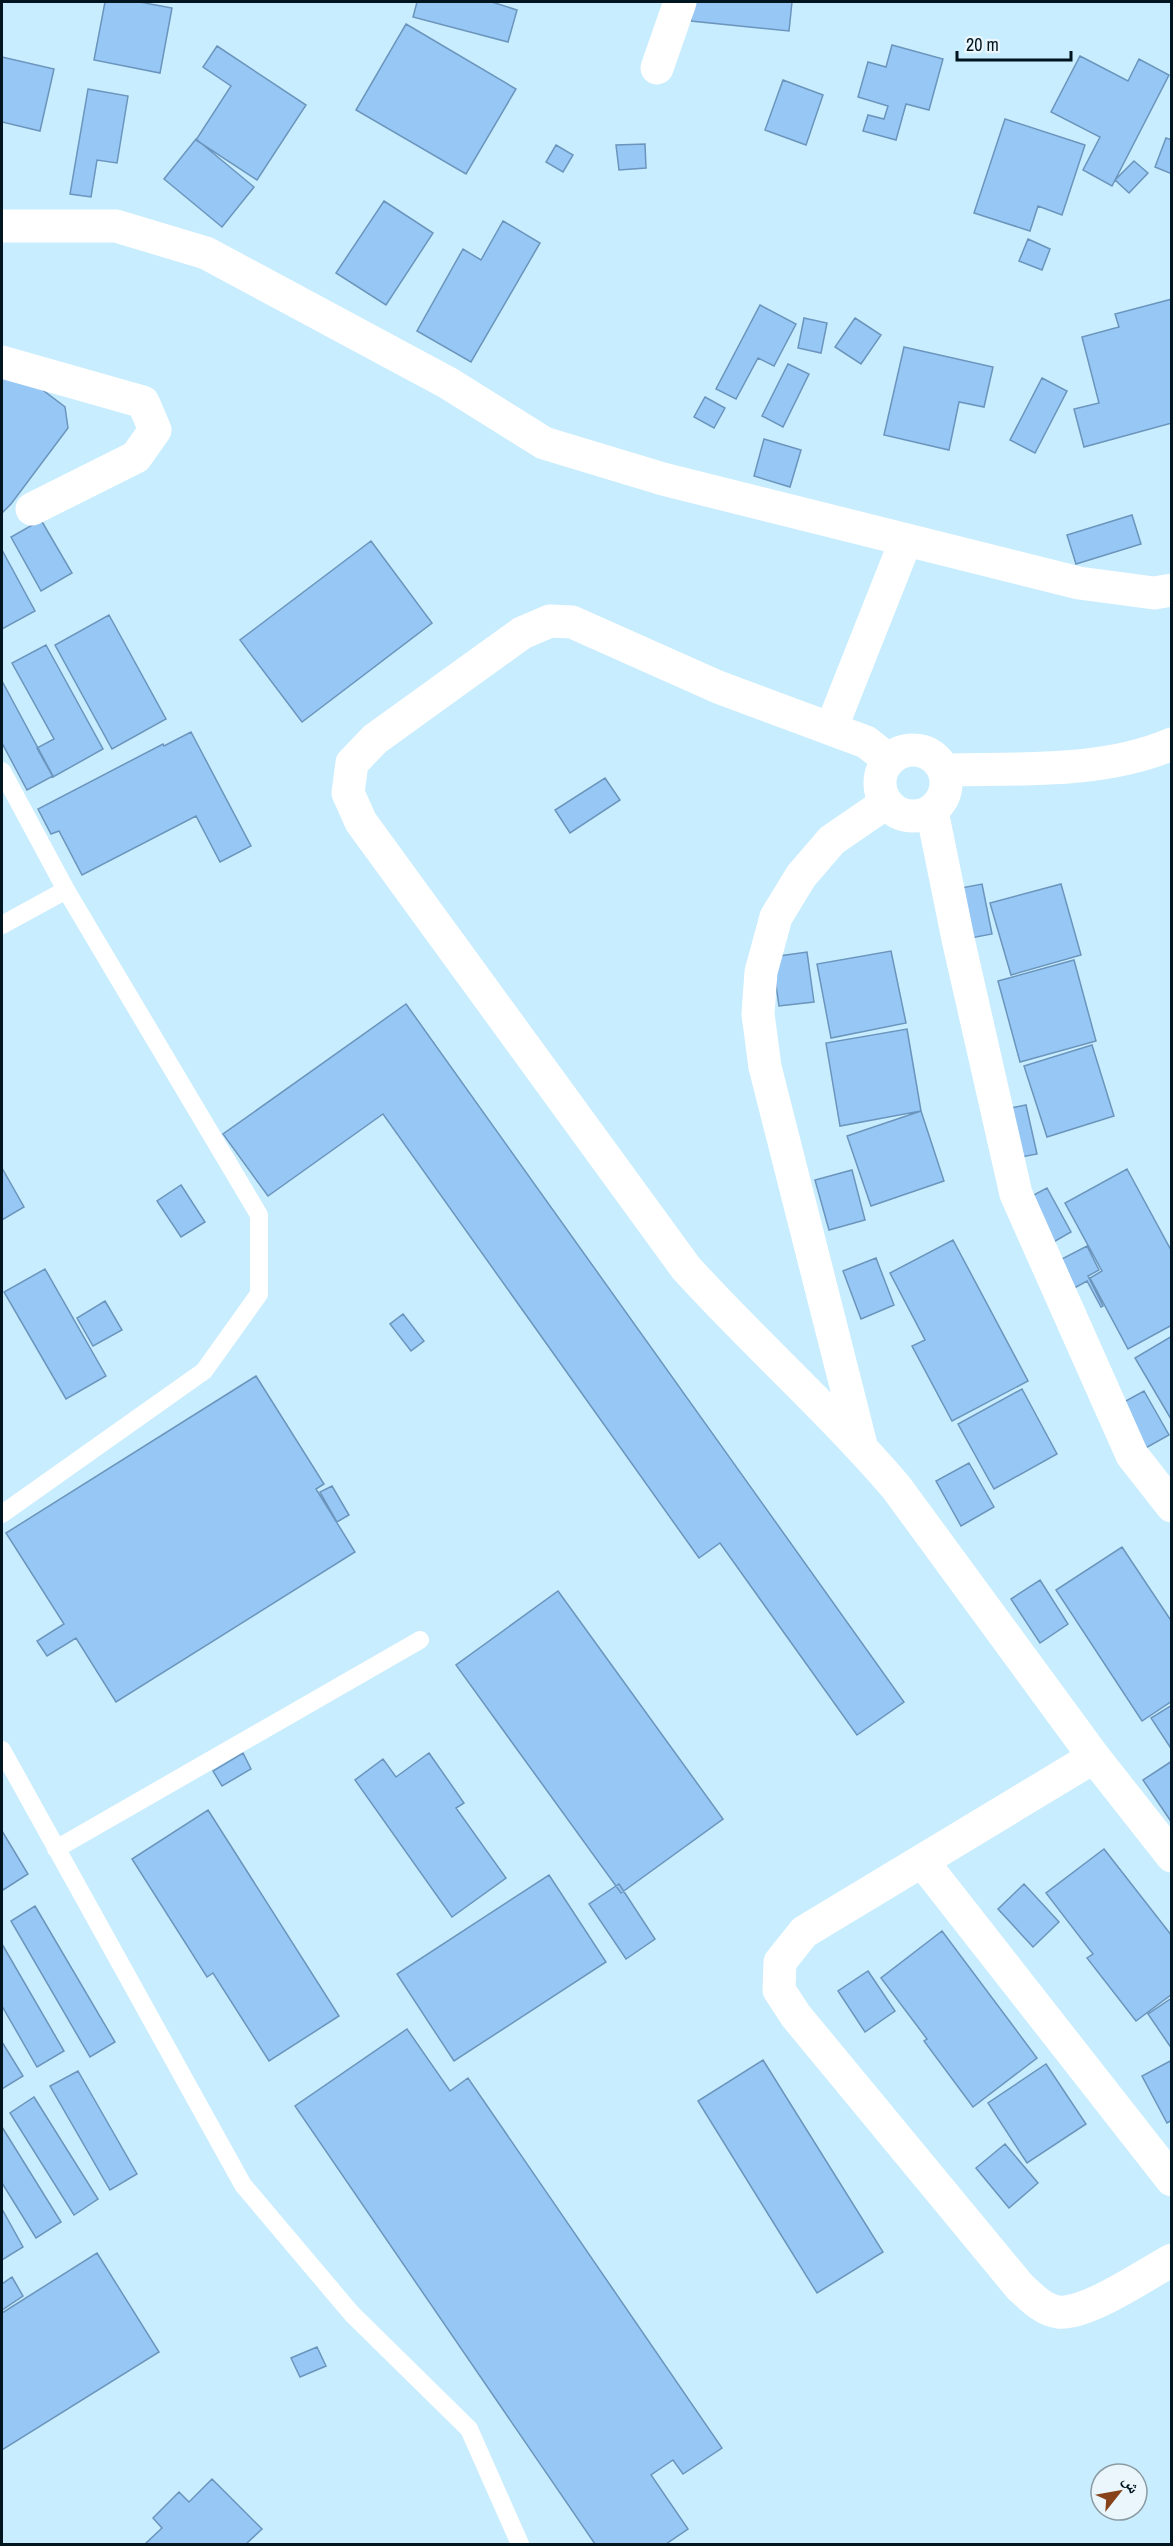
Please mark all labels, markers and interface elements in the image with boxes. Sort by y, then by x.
scale bar [957,24,1071,62]
text: 20 m [966,32,999,57]
north arrow [1089,2462,1149,2522]
text: ش [1118,2471,1146,2497]

